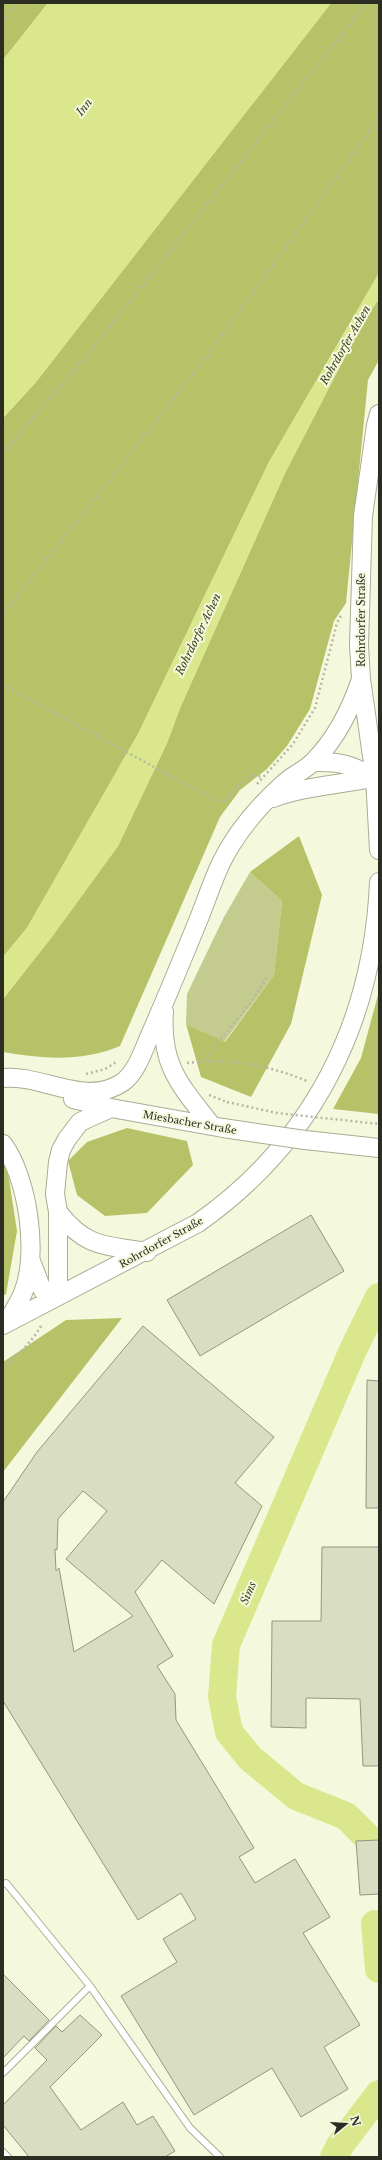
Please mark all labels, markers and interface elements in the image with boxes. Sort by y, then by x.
water label: Inn [72,95,95,119]
water label: Rohrdorfer Achen [316,303,373,388]
street label: Rohrdorfer Straße [355,573,368,667]
water label: Rohrdorfer Achen [172,591,224,678]
street label: Miesbacher Straße [142,1108,238,1137]
street label: Rohrdorfer Straße [117,1214,206,1271]
water label: Sims [237,1579,259,1607]
north arrow [326,2104,366,2144]
text: N [347,2114,364,2129]

